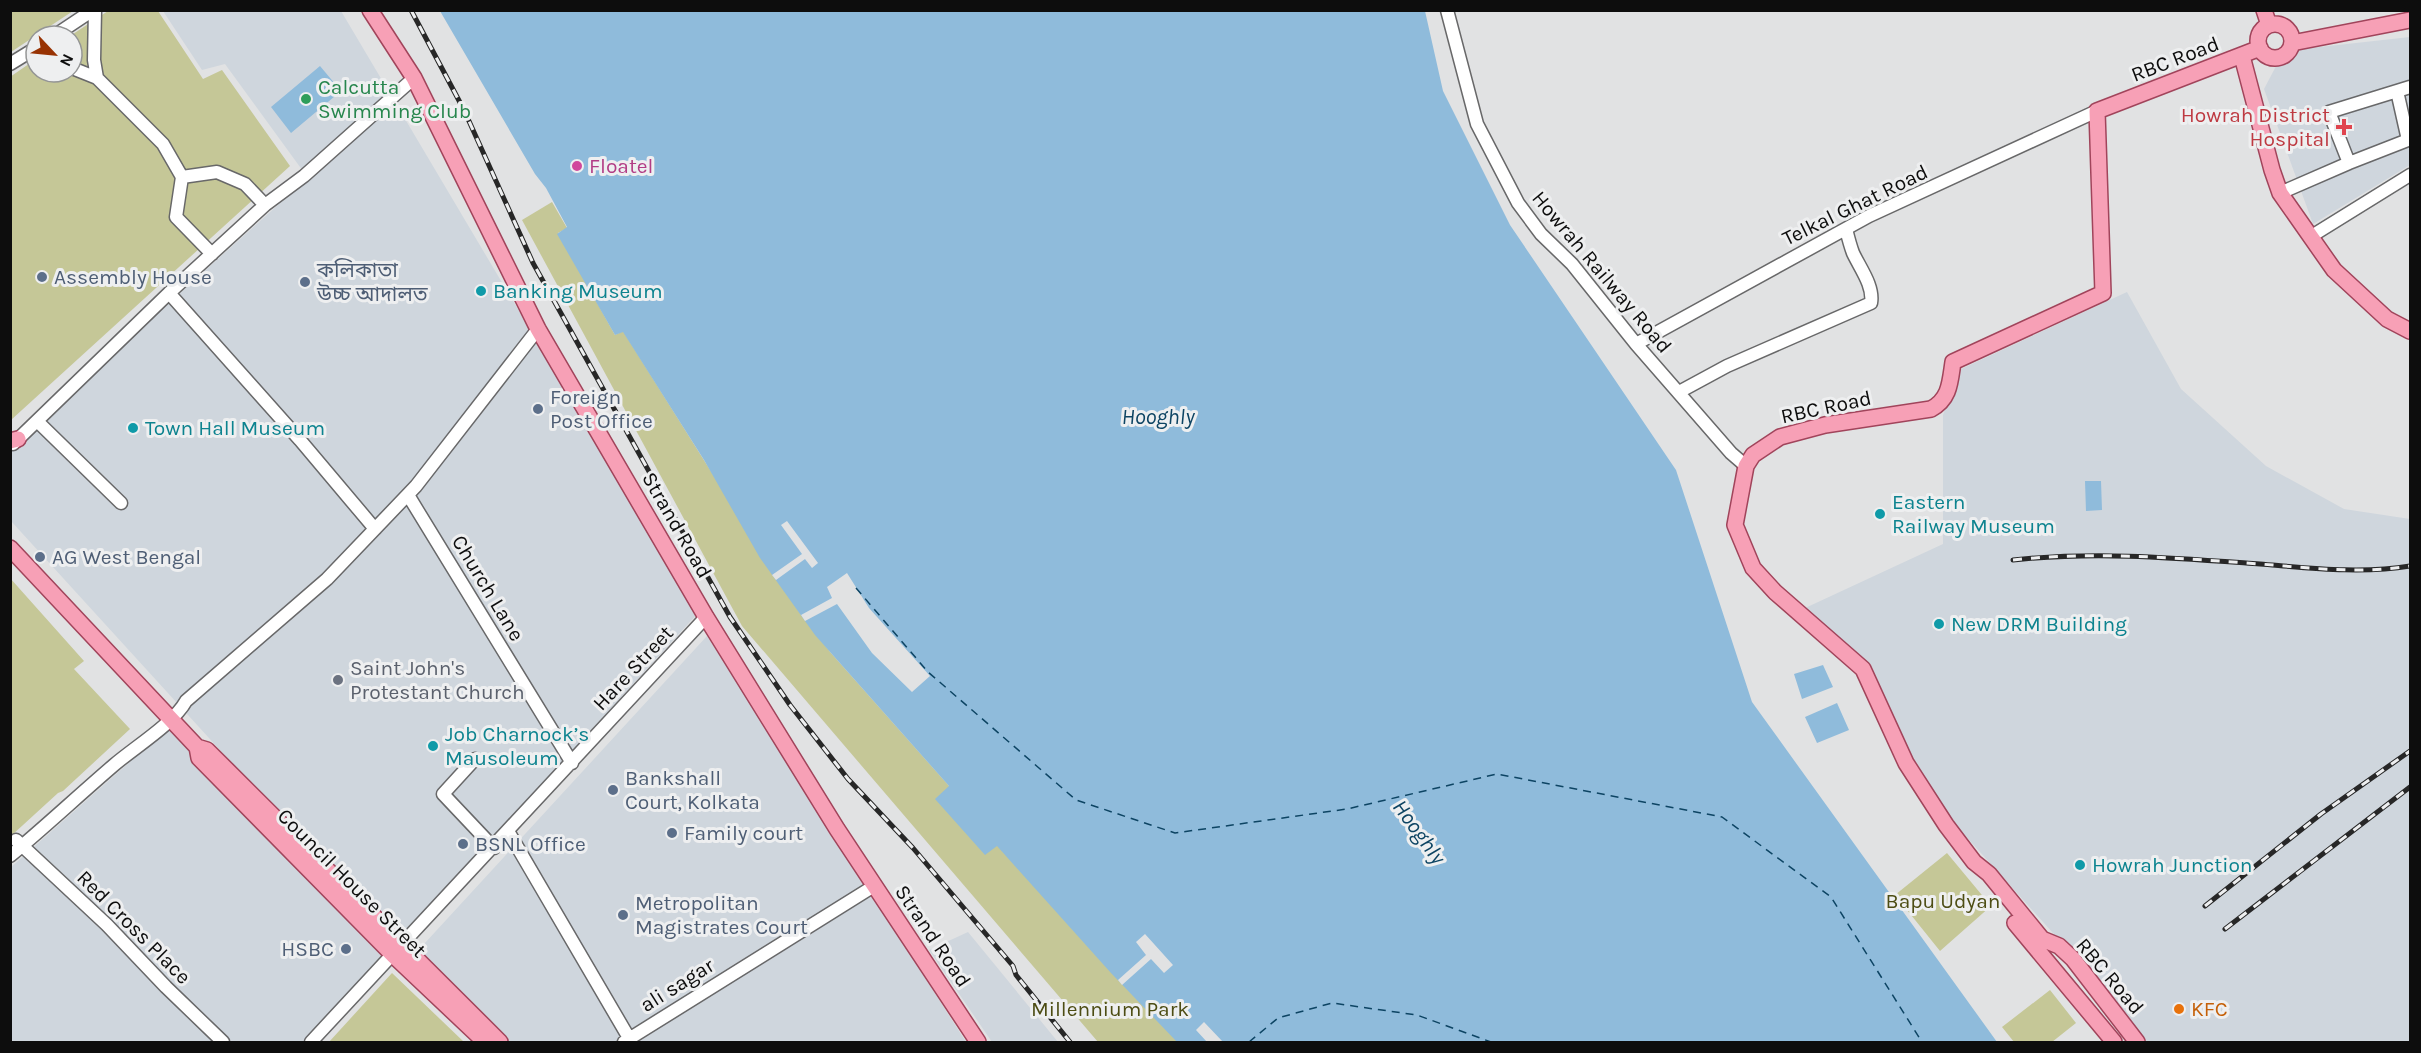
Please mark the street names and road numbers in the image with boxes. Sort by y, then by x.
street label: RBC Road [2128,31,2222,87]
street label: Telkal Ghat Road [1778,159,1932,251]
street label: Howrah Railway Road [1527,186,1677,358]
street label: RBC Road [1778,386,1874,428]
street label: Strand Road [637,468,717,582]
street label: Church Lane [447,531,529,645]
street label: Hare Street [588,621,678,715]
street label: Council House Street [273,804,431,962]
street label: Red Cross Place [72,865,196,989]
street label: Strand Road [890,880,976,992]
street label: RBC Road [2071,933,2149,1019]
street label: ali sagar [636,953,719,1017]

